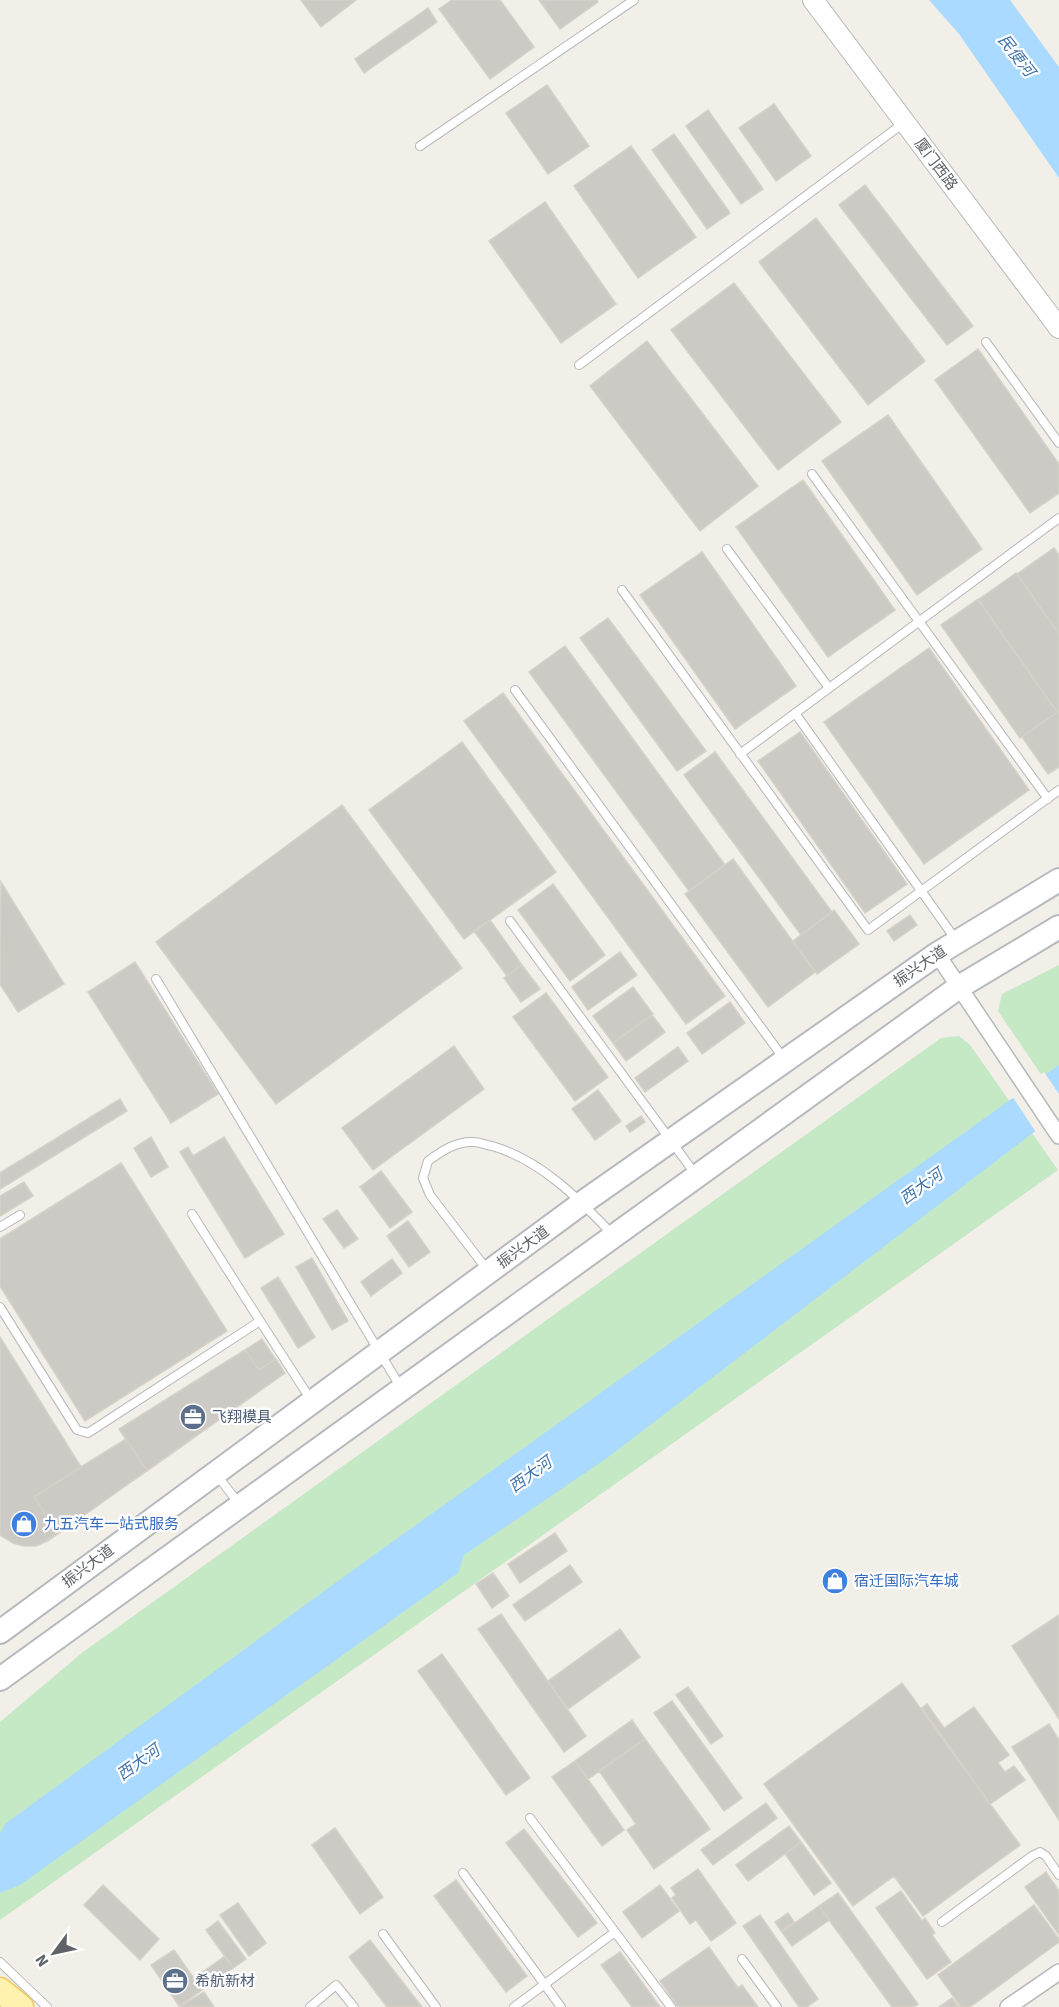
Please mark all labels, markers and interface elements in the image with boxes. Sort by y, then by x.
water label: 民便河 [993,30,1041,84]
street label: 厦门西路 [909,134,962,195]
street label: 振兴大道 [890,941,951,992]
water label: 西大河 [896,1162,950,1210]
street label: 振兴大道 [493,1221,554,1274]
office icon: 飞翔模具 [178,1402,208,1432]
place label: 飞翔模具 [212,1407,272,1428]
water label: 西大河 [505,1450,559,1498]
shop icon: 九五汽车一站式服务 [9,1509,39,1539]
place label: 九五汽车一站式服务 [44,1514,179,1535]
street label: 振兴大道 [58,1540,119,1593]
shop icon: 宿迁国际汽车城 [820,1566,850,1596]
place label: 宿迁国际汽车城 [854,1571,959,1592]
water label: 西大河 [113,1738,167,1786]
north arrow [24,1923,84,1983]
text: N [30,1950,54,1971]
office icon: 希航新材 [160,1966,190,1996]
place label: 希航新材 [195,1971,255,1992]

